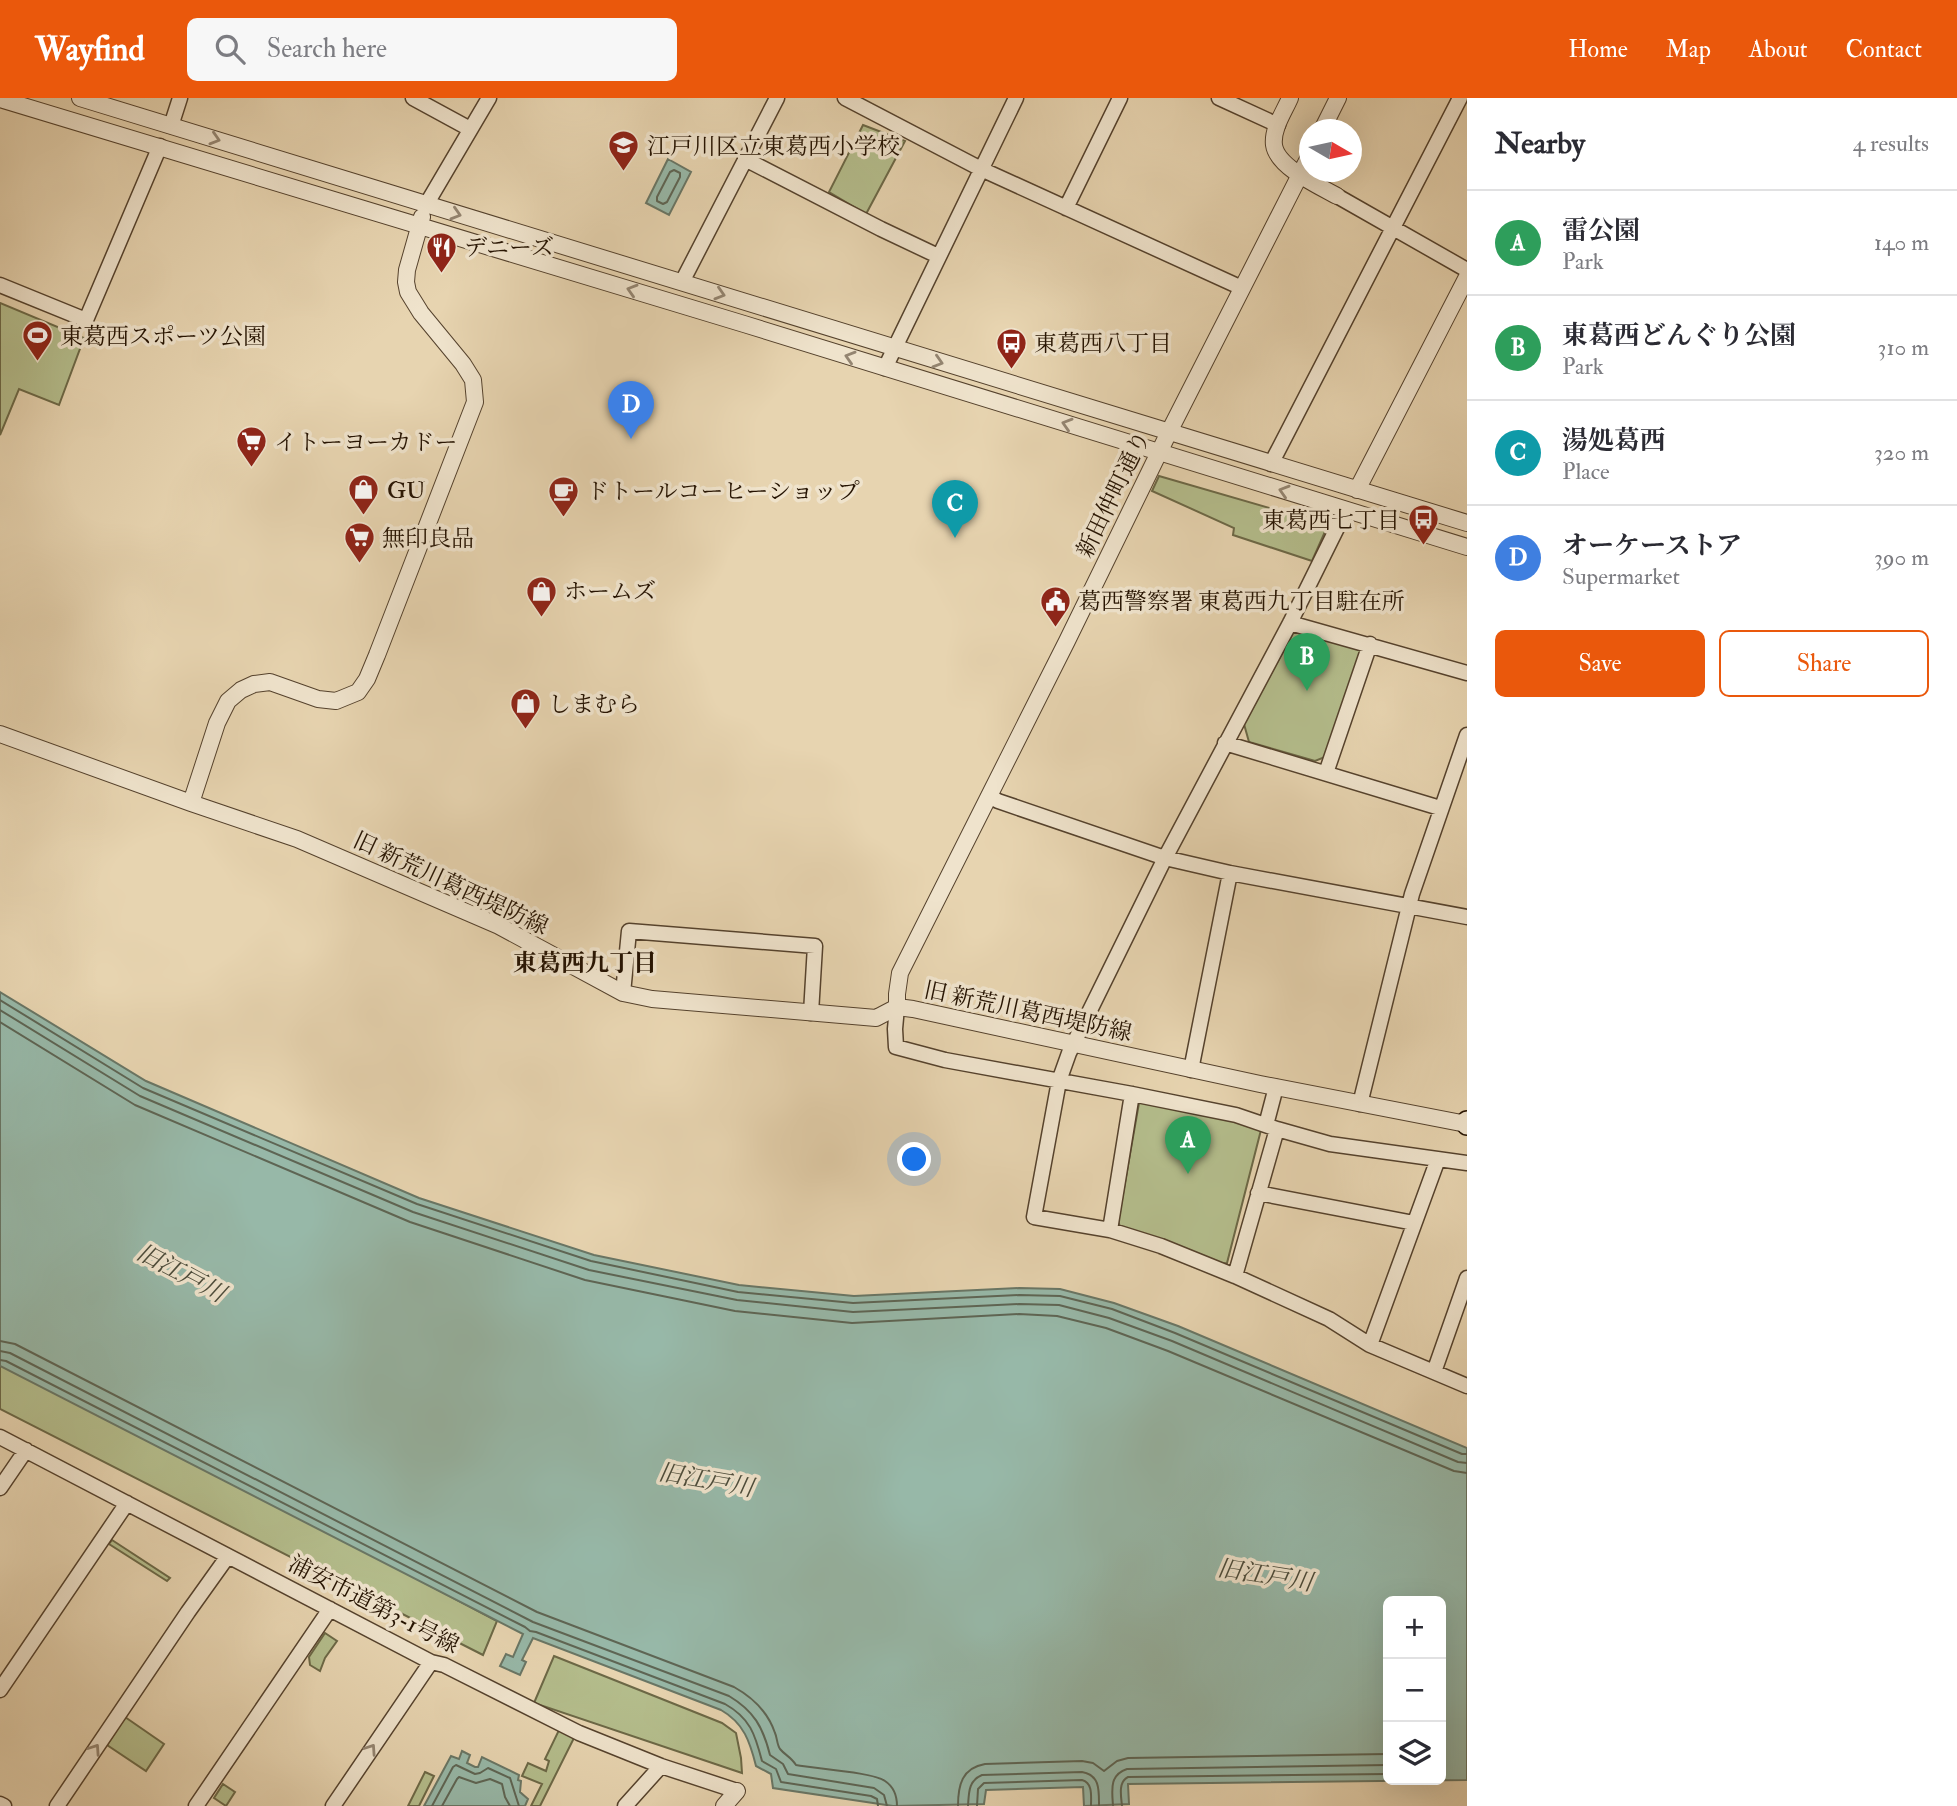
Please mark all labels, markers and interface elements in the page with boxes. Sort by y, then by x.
search box [187,18,677,81]
text: Wayfind [35,29,145,70]
icon: search [211,30,249,68]
text: Search here [267,33,387,65]
text: Home [1568,34,1628,65]
text: Map [1666,34,1711,65]
text: About [1749,34,1808,65]
text: Contact [1846,34,1922,65]
north arrow [1299,119,1362,182]
text: Nearby [1495,125,1585,162]
school or university icon: 江戸川区立東葛西小学校 [607,129,641,173]
text: 4 results [1853,129,1929,158]
one-way arrow [209,131,221,146]
place label: 江戸川区立東葛西小学校 [647,132,900,161]
one-way arrow [450,205,462,220]
text: 雷公園 [1562,215,1640,247]
text: A [1511,228,1525,257]
text: 140 m [1874,228,1929,257]
restaurant icon: デニーズ [424,230,458,274]
place label: デニーズ [464,233,554,262]
text: Park [1562,247,1604,276]
one-way arrow [627,284,639,299]
one-way arrow [714,286,726,301]
sports icon: 東葛西スポーツ公園 [20,319,54,363]
text: 東葛西どんぐり公園 [1562,320,1796,352]
place label: 東葛西スポーツ公園 [60,322,266,351]
bus stop icon: 東葛西八丁目 [994,326,1028,370]
place label: 東葛西八丁目 [1034,329,1172,358]
text: B [1510,333,1526,362]
text: 310 m [1878,333,1929,362]
one-way arrow [844,350,856,365]
text: Park [1562,352,1604,381]
one-way arrow [931,353,943,368]
pin: D [608,381,654,439]
one-way arrow [1061,418,1074,432]
supermarket icon: イトーヨーカドー [234,425,268,469]
text: 湯処葛西 [1562,425,1666,457]
street label: 新田仲町通り [1070,426,1157,563]
place label: イトーヨーカドー [274,428,458,457]
text: C [1510,438,1526,467]
text: 320 m [1874,438,1929,467]
text: Place [1562,457,1610,486]
shop icon: GU [347,473,381,517]
cafe icon: ドトールコーヒーショップ [546,474,580,518]
place label: GU [387,476,426,505]
place label: ドトールコーヒーショップ [586,477,860,506]
pin: C [932,480,978,538]
one-way arrow [1279,485,1291,500]
bus stop icon: 東葛西七丁目 [1406,503,1440,547]
place label: 東葛西七丁目 [1262,506,1400,535]
supermarket icon: 無印良品 [342,521,376,565]
place label: 無印良品 [382,524,474,553]
text: オーケーストア [1562,530,1742,562]
text: D [1509,543,1527,572]
text: 390 m [1874,543,1929,572]
text: Supermarket [1562,562,1680,591]
shop icon: ホームズ [524,574,558,618]
place label: ホームズ [564,577,656,606]
public building icon: 葛西警察署 東葛西九丁目駐在所 [1038,584,1072,628]
place label: 葛西警察署 東葛西九丁目駐在所 [1078,587,1405,616]
button: Save [1495,630,1705,697]
button: Share [1719,630,1929,697]
pin: B [1284,633,1330,691]
shop icon: しまむら [508,687,542,731]
place label: しまむら [548,690,640,719]
street label: 旧 新荒川葛西堤防線 [349,826,553,941]
district label: 東葛西九丁目 [513,948,657,979]
street label: 旧 新荒川葛西堤防線 [921,975,1135,1048]
pin: A [1165,1116,1211,1174]
your location [897,1142,931,1176]
water label: 旧江戸川 [131,1237,233,1311]
water label: 旧江戸川 [656,1457,759,1505]
street label: 浦安市道第3-1号線 [284,1549,464,1660]
water label: 旧江戸川 [1215,1553,1318,1599]
map controls [1383,1596,1446,1785]
button: + [1383,1596,1446,1659]
button: − [1383,1659,1446,1722]
button: layers [1383,1722,1446,1785]
one-way arrow [87,1744,100,1757]
one-way arrow [363,1744,376,1757]

